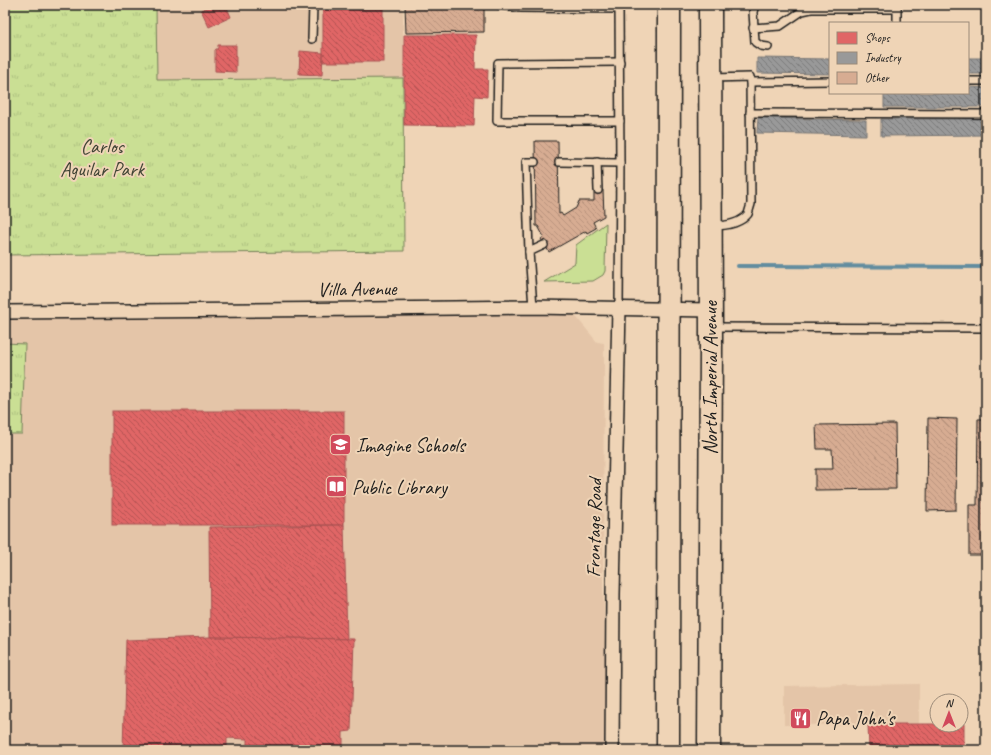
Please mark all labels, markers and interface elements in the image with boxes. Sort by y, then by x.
legend [829,22,969,94]
text: Shops [865,30,890,46]
text: Industry [865,50,902,66]
text: Other [865,70,891,86]
park label: Carlos Aguilar Park [60,134,146,182]
street label: Villa Avenue [317,276,398,302]
street label: North Imperial Avenue [698,300,723,455]
school or university icon: Imagine Schools [327,432,353,458]
place label: Imagine Schools [356,433,467,458]
library icon: Public Library [323,474,349,500]
place label: Public Library [352,475,449,500]
street label: Frontage Road [581,475,607,578]
north arrow [929,693,969,733]
text: N [946,696,955,710]
restaurant icon: Papa John's [788,705,814,731]
place label: Papa John's [816,706,896,731]

